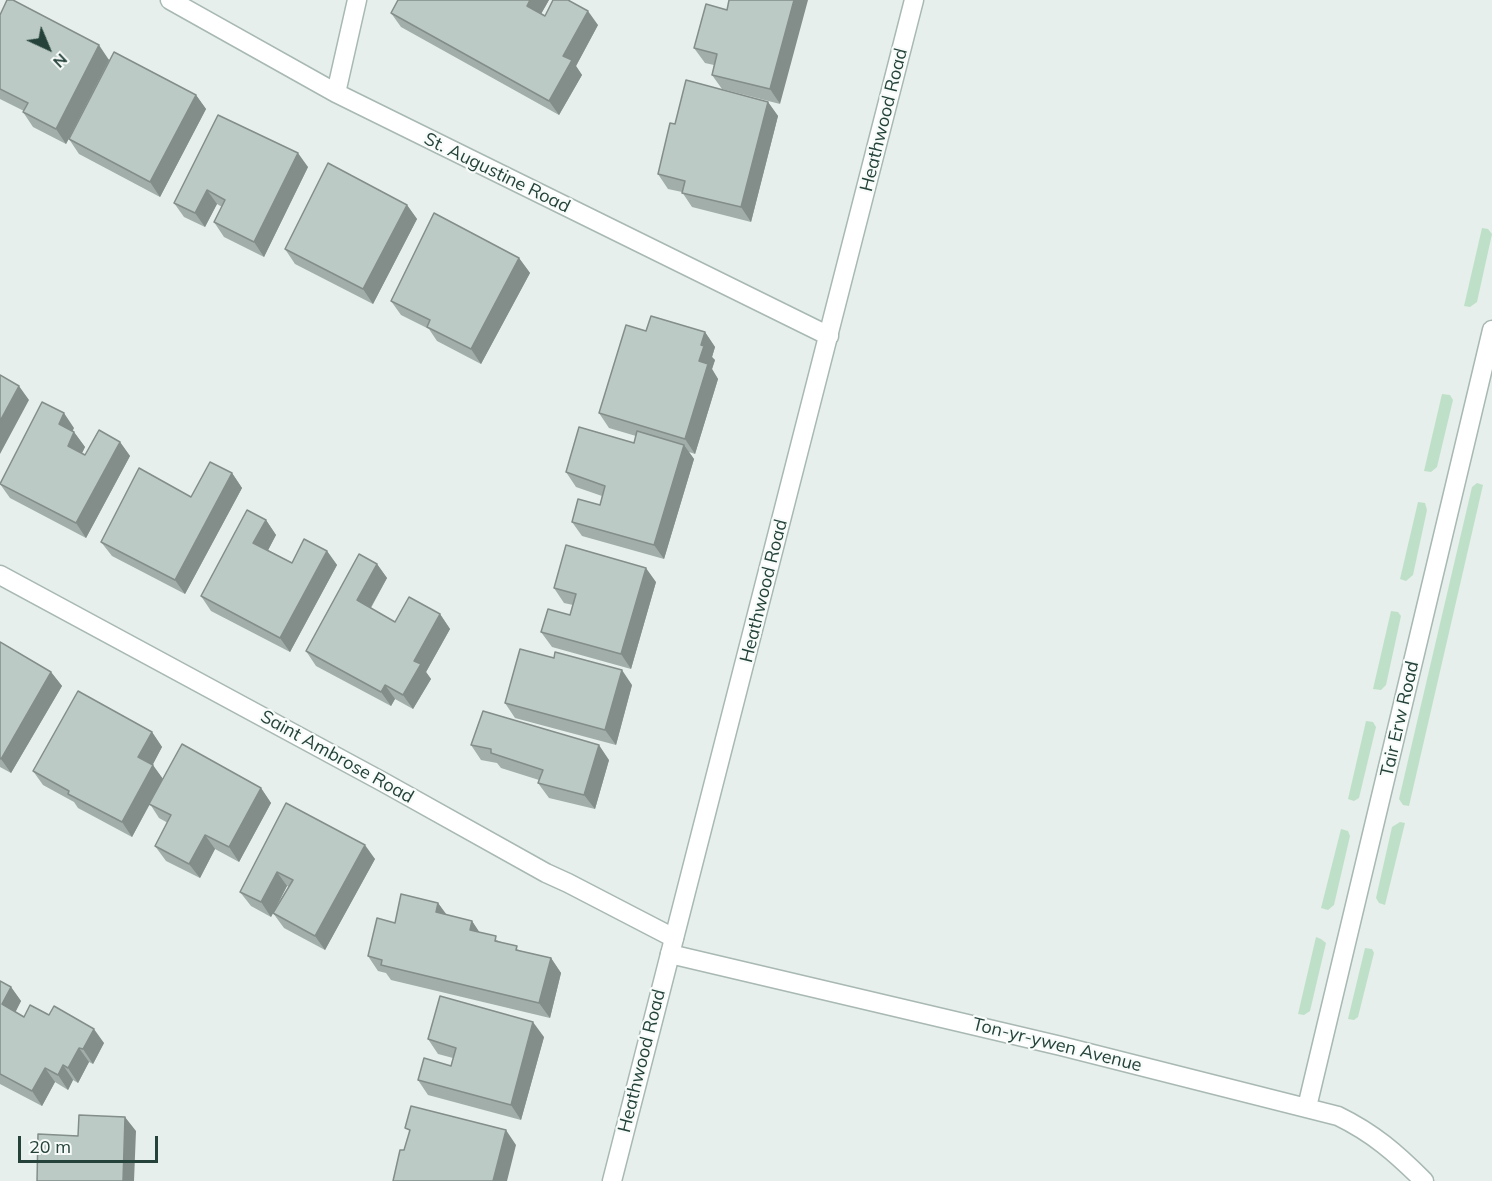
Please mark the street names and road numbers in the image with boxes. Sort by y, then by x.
street label: Heathwood Road [856,46,912,194]
street label: St. Augustine Road [420,128,574,218]
street label: Heathwood Road [736,517,792,665]
street label: Tair Erw Road [1376,659,1424,779]
street label: Saint Ambrose Road [257,706,417,808]
street label: Heathwood Road [614,987,670,1135]
street label: Ton-yr-ywen Avenue [970,1014,1144,1076]

